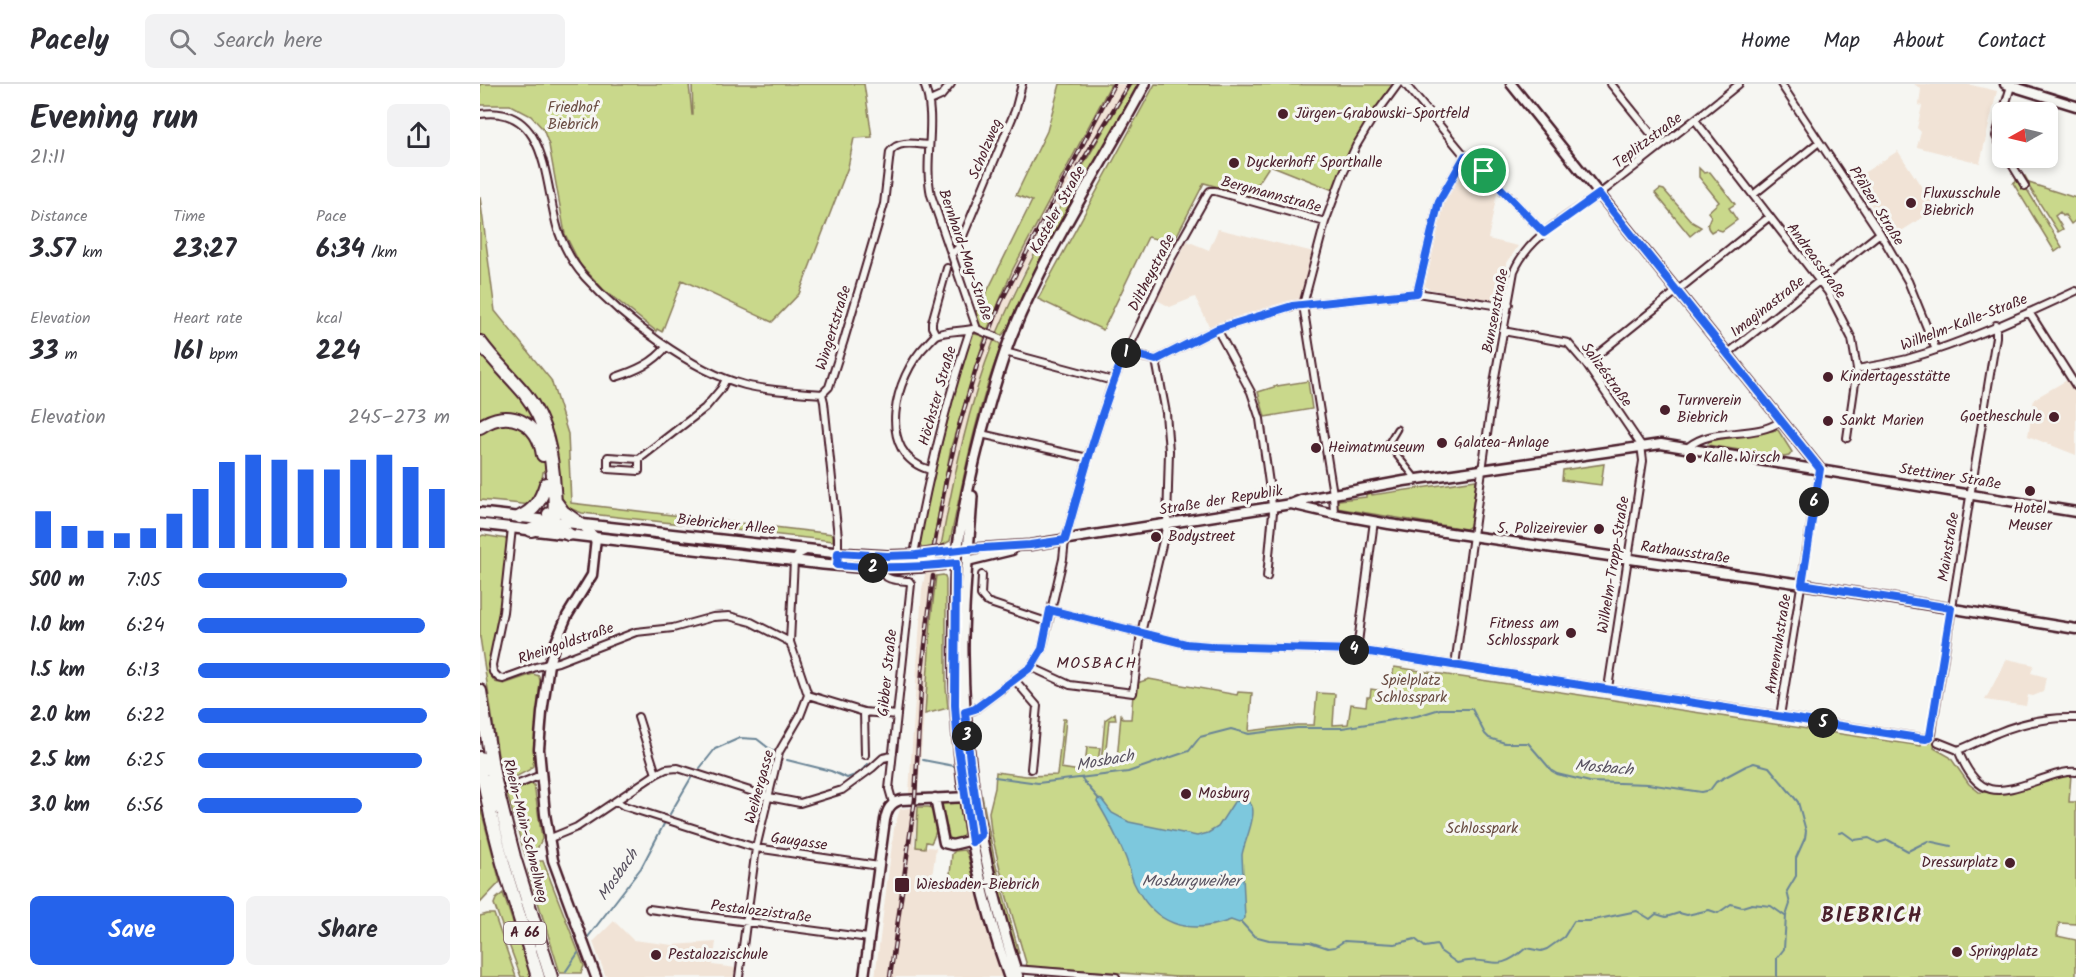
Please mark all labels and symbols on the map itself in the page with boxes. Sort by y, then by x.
park label: Friedhof Biebrich [547,96,600,137]
place label: Jürgen-Grabowski-Sportfeld [1295,102,1470,126]
north arrow [1992,102,2058,168]
marker: Jürgen-Grabowski-Sportfeld [1276,107,1290,121]
street label: Teplitzstraße [1608,107,1688,175]
street label: Scholzweg [963,115,1009,183]
pin [1458,145,1509,196]
place label: Dyckerhoff Sporthalle [1246,151,1382,175]
marker: Dyckerhoff Sporthalle [1227,156,1241,170]
street label: Kasteler Straße [1024,161,1092,258]
street label: Pfälzer Straße [1842,161,1910,251]
street label: Bergmannstraße [1218,170,1324,220]
place label: Fluxusschule Biebrich [1923,182,2001,223]
street label: Bernhard-May-Straße [931,186,999,324]
marker: Fluxusschule Biebrich [1904,196,1918,210]
street label: Andreasstraße [1780,218,1852,304]
street label: Diltheystraße [1122,230,1182,316]
street label: Bunsenstraße [1476,266,1516,355]
street label: Imaginastraße [1726,270,1811,344]
street label: Wingertstraße [810,282,858,373]
street label: Wilhelm-Kalle-Straße [1897,288,2031,358]
pin: 1 [1111,338,1141,368]
street label: Salizéstraße [1574,338,1638,413]
street label: Höchster Straße [912,343,964,449]
place label: Kindertagesstätte [1840,365,1951,389]
marker: Kindertagesstätte [1821,370,1835,384]
place label: Turnverein Biebrich [1677,389,1742,430]
marker: Turnverein Biebrich [1658,403,1672,417]
place label: Goetheschule [1960,405,2042,429]
place label: Sankt Marien [1840,409,1924,433]
marker: Goetheschule [2047,410,2061,424]
marker: Sankt Marien [1821,414,1835,428]
place label: Galatea-Anlage [1454,431,1549,455]
place label: Heimatmuseum [1328,436,1425,460]
marker: Galatea-Anlage [1435,436,1449,450]
marker: Heimatmuseum [1309,441,1323,455]
place label: Kalle Wirsch [1703,446,1780,470]
marker: Kalle Wirsch [1684,451,1698,465]
street label: Stettiner Straße [1897,457,2003,497]
street label: Straße der Republik [1158,479,1285,523]
marker: Hotel Meuser [2023,484,2037,498]
pin: 6 [1799,487,1829,517]
street label: Wilhelm-Tropp-Straße [1591,494,1637,635]
place label: Hotel Meuser [2008,497,2053,538]
street label: Biebricher Allee [676,508,777,542]
street label: Mainstraße [1932,510,1966,584]
place label: 5. Polizeirevier [1497,517,1588,541]
marker: 5. Polizeirevier [1592,522,1606,536]
place label: Bodystreet [1168,525,1236,549]
marker: Bodystreet [1149,530,1163,544]
street label: Rathausstraße [1639,535,1731,571]
pin: 2 [858,553,888,583]
street label: Armenruhstraße [1759,592,1799,696]
place label: Fitness am Schlosspark [1487,612,1560,653]
street label: Rheingoldstraße [515,616,617,672]
marker: Fitness am Schlosspark [1564,626,1578,640]
street label: Gibber Straße [871,628,905,718]
pin: 4 [1339,635,1369,665]
district label: MOSBACH [1056,651,1138,676]
park label: Spielplatz Schlosspark [1375,669,1448,710]
pin: 5 [1808,708,1838,738]
pin: 3 [952,721,982,751]
water label: Mosbach [1074,743,1137,778]
street label: Weihergasse [739,747,781,827]
water label: Mosbach [1574,753,1636,783]
street label: Rhein-Main-Schnellweg [495,756,555,906]
place label: Mosburg [1198,782,1250,806]
marker: Mosburg [1179,787,1193,801]
park label: Schlosspark [1446,817,1519,841]
street label: Gaugasse [769,826,829,858]
water label: Mosbach [591,843,646,906]
place label: Dressurplatz [1921,851,1998,875]
marker: Dressurplatz [2003,856,2017,870]
water label: Mosburgweiher [1142,869,1244,894]
place label: Wiesbaden-Biebrich [916,873,1039,897]
marker: Wiesbaden-Biebrich [893,876,911,894]
street label: Pestalozzistraße [709,894,813,930]
district label: BIEBRICH [1821,900,1923,933]
road number: A 66 [504,922,546,944]
place label: Springplatz [1969,940,2038,964]
place label: Pestalozzischule [668,943,768,967]
marker: Springplatz [1950,945,1964,959]
marker: Pestalozzischule [649,948,663,962]

